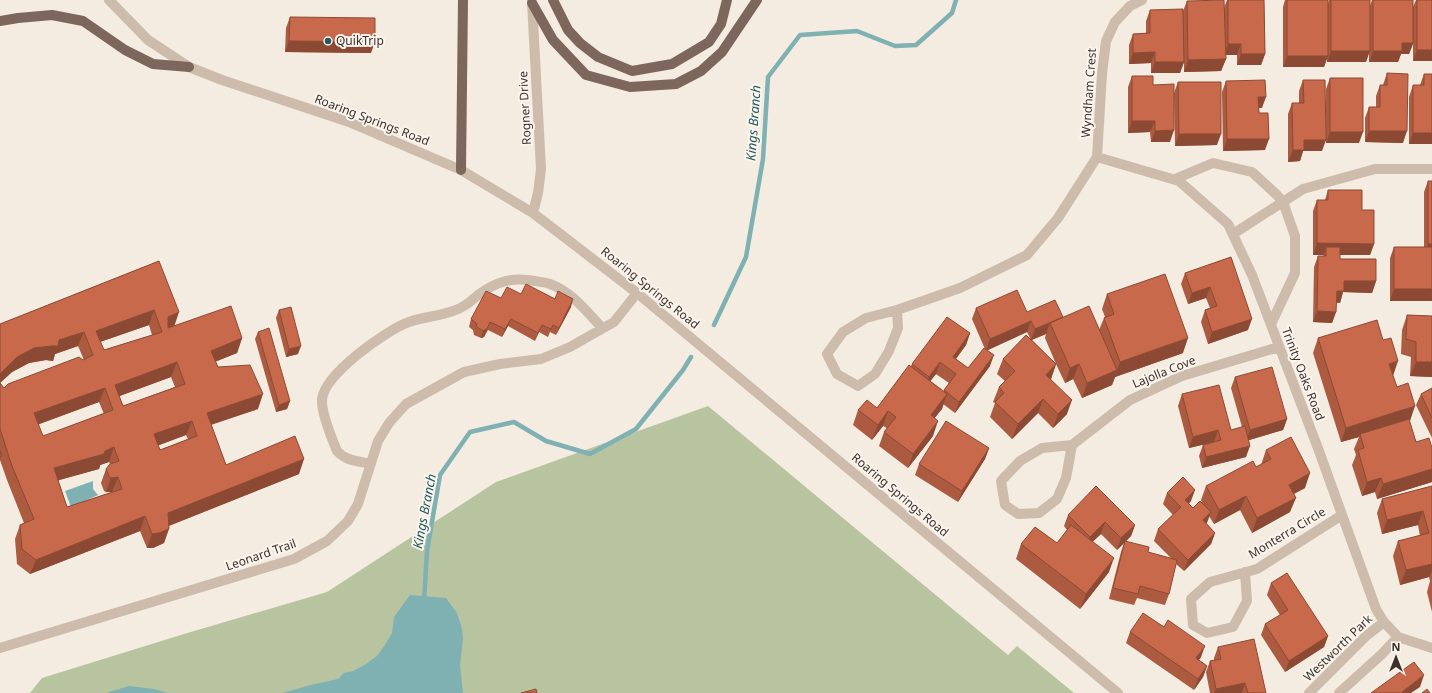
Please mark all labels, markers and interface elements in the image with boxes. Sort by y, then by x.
place label: QuikTrip [336,32,384,49]
marker: QuikTrip [323,36,333,46]
street label: Wyndham Crest [1077,47,1100,138]
street label: Rogner Drive [514,70,535,145]
water label: Kings Branch [741,85,765,161]
street label: Roaring Springs Road [312,90,432,149]
street label: Roaring Springs Road [598,243,703,333]
street label: Trinity Oaks Road [1278,325,1329,423]
street label: Lajolla Cove [1130,351,1198,392]
street label: Roaring Springs Road [848,449,952,540]
water label: Kings Branch [408,472,440,550]
street label: Monterra Circle [1245,503,1329,562]
street label: Leonard Trail [223,535,298,575]
street label: Westworth Park [1300,610,1376,685]
north arrow [1376,637,1416,677]
text: N [1392,639,1400,654]

